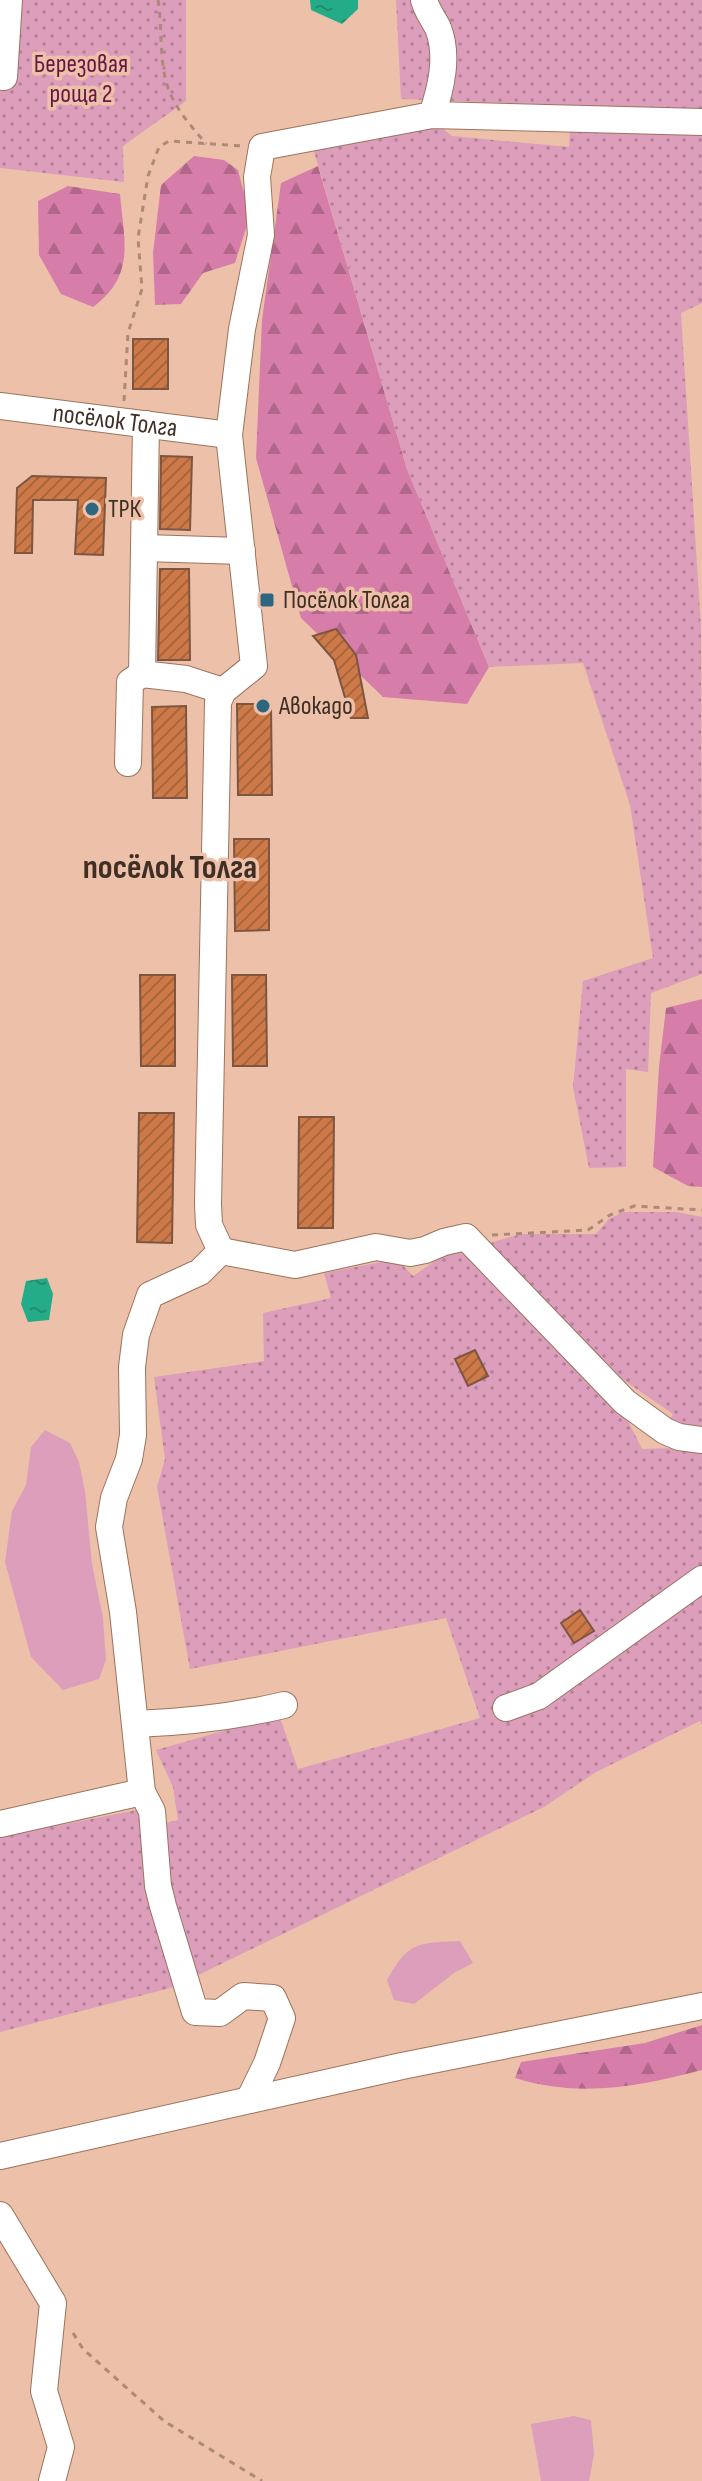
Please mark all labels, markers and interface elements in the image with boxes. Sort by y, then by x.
park label: Березовая роща 2 [34,49,128,110]
street label: посёлок Толга [51,397,179,444]
place label: ТРК [108,494,142,525]
marker: ТРК [83,500,101,518]
place label: Посёлок Толга [283,585,410,616]
marker: Посёлок Толга [258,591,276,609]
place label: Авокадо [278,691,353,722]
marker: Авокадо [254,697,272,715]
district label: посёлок Толга [83,847,257,888]

